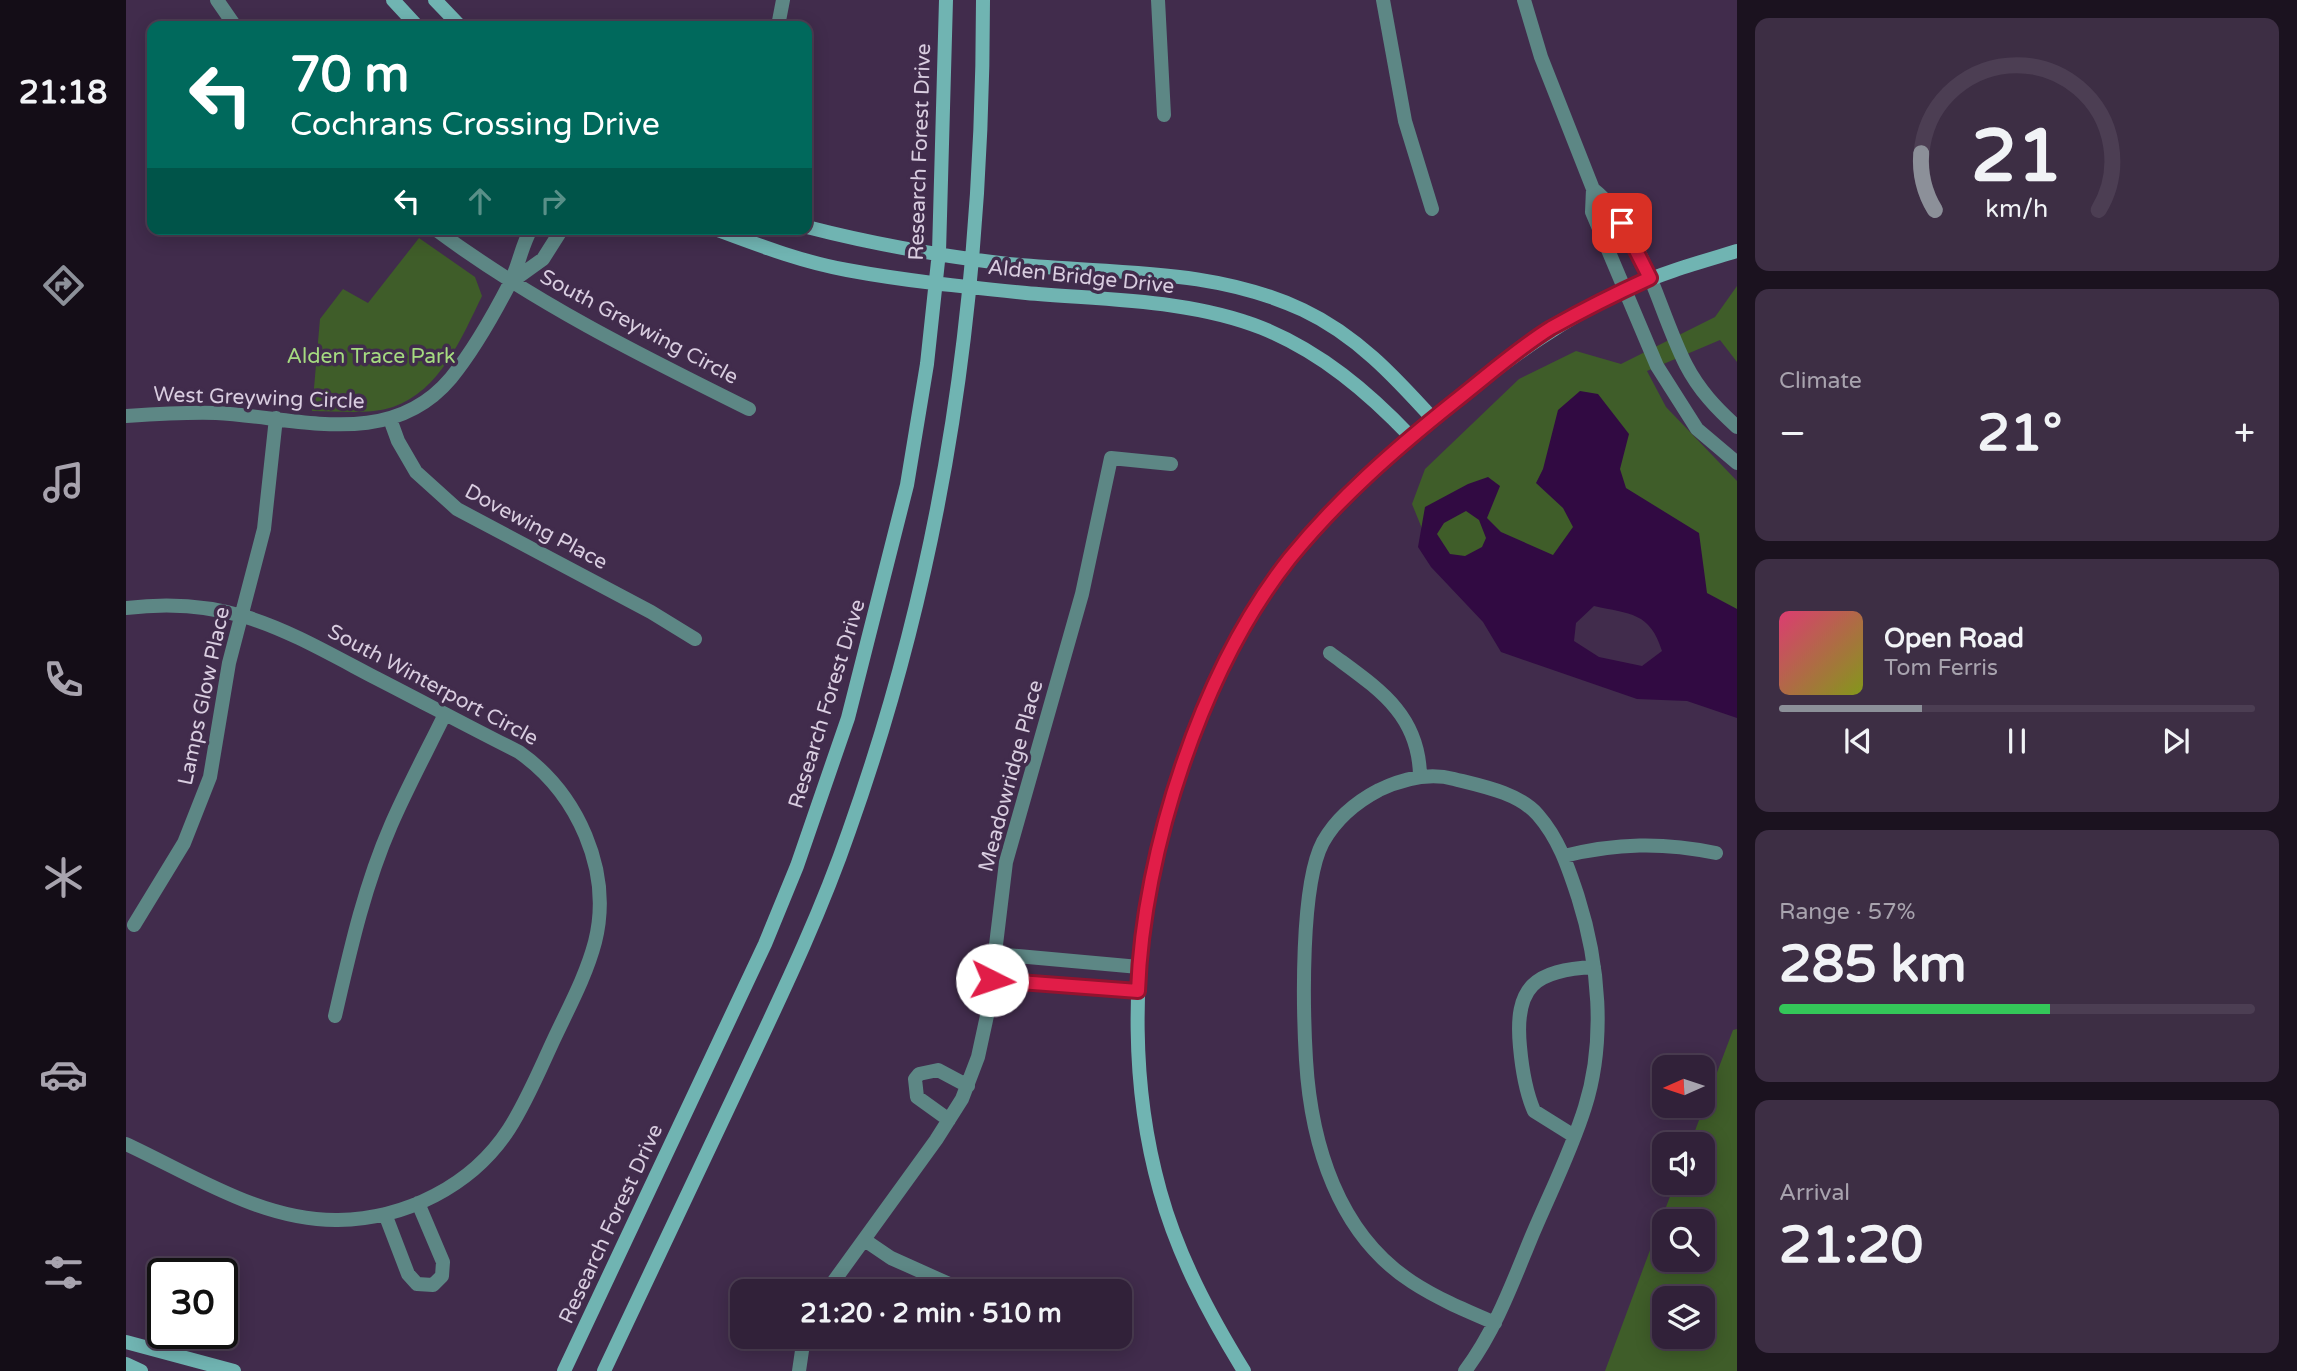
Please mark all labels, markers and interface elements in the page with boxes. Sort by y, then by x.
street label: Research Forest Drive [904,43,936,261]
text: 70 m [290,46,409,105]
icon: left [175,49,266,140]
text: 21:18 [19,74,107,112]
text: Cochrans Crossing Drive [290,106,660,144]
text: 21 [1971,114,2063,202]
icon: left [388,182,426,220]
icon: ahead [461,182,499,220]
icon: right [534,182,572,220]
pin [1592,193,1652,253]
text: km/h [1986,194,2048,224]
icon: arrive [1603,204,1641,242]
street label: Alden Bridge Drive [987,255,1176,299]
icon: directions [39,261,88,310]
street label: South Greywing Circle [536,264,742,390]
park label: Alden Trace Park [287,344,455,369]
text: Climate [1779,367,1862,395]
street label: West Greywing Circle [153,382,365,414]
text: 21° [1977,402,2062,465]
text: − [1779,411,1806,457]
text: + [2234,411,2255,457]
icon: music [39,458,88,507]
street label: Dovewing Place [460,479,612,575]
street label: Research Forest Drive [783,596,871,812]
street label: Lamps Glow Place [173,604,235,788]
street label: South Winterport Circle [323,619,543,751]
text: Open Road [1884,623,2024,654]
text: Tom Ferris [1884,654,1998,682]
icon: phone [39,655,88,704]
street label: Meadowridge Place [973,677,1049,875]
icon: previous [1839,722,1877,760]
icon: pause [1998,722,2036,760]
icon: next [2157,722,2195,760]
icon: climate [39,853,88,902]
text: Range · 57% [1779,898,1915,926]
text: 285 km [1779,933,1967,996]
position arrow [955,943,1029,1017]
icon: car [39,1050,88,1099]
north arrow [1652,1055,1715,1118]
map controls [1652,1055,1715,1349]
street label: Research Forest Drive [554,1120,668,1328]
button: sound [1652,1132,1715,1195]
text: Arrival [1779,1179,1850,1207]
button: search [1652,1209,1715,1272]
text: 21:20 [1779,1214,1923,1277]
icon: filters [39,1248,88,1297]
speed limit sign: 30 [147,1258,238,1349]
button: layers [1652,1286,1715,1349]
text: 21:20 · 2 min · 510 m [800,1298,1062,1329]

